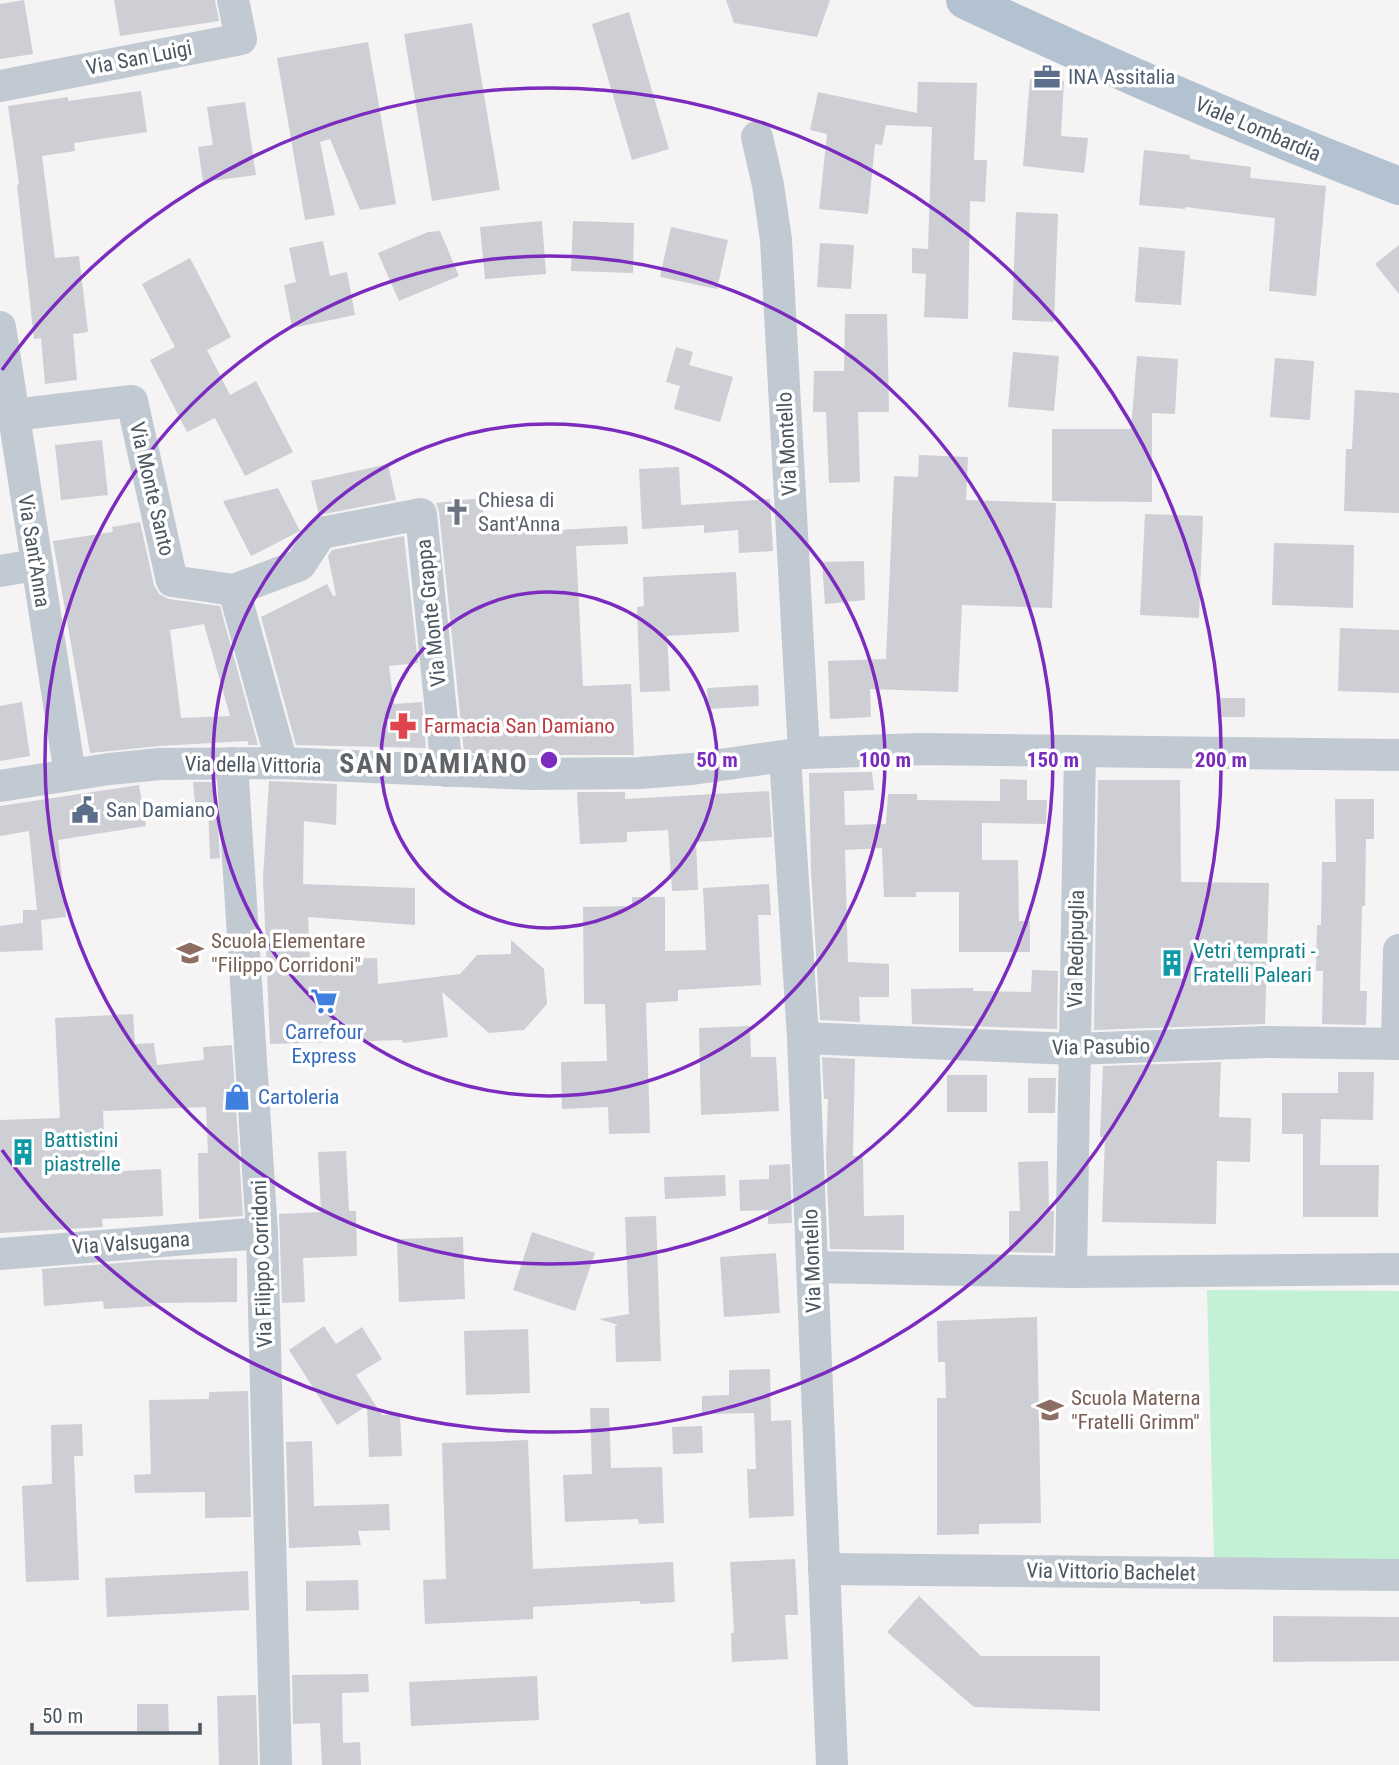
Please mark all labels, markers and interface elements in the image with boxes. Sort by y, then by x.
street label: Via San Luigi [84,36,194,80]
office icon: INA Assitalia [1032,62,1062,92]
place label: INA Assitalia [1068,65,1175,89]
street label: Viale Lombardia [1191,92,1325,166]
street label: Via Montello [772,391,802,497]
street label: Via Monte Santo [125,420,179,558]
place label: Chiesa di Sant'Anna [478,488,560,536]
street label: Via Sant'Anna [13,493,55,609]
church icon: Chiesa di Sant'Anna [442,497,472,527]
street label: Via Monte Grappa [411,538,451,688]
pharmacy icon: Farmacia San Damiano [388,711,418,741]
place label: Farmacia San Damiano [424,714,615,738]
district label: SAN DAMIANO [339,747,529,780]
centre of rings [537,748,561,772]
text: 50 m [696,748,738,772]
text: 100 m [859,748,911,772]
text: 150 m [1027,748,1079,772]
text: 200 m [1195,748,1247,772]
street label: Via della Vittoria [184,752,322,778]
public building icon: San Damiano [70,795,100,825]
place label: San Damiano [106,798,215,822]
street label: Via Redipuglia [1063,890,1089,1008]
place label: Scuola Elementare "Filippo Corridoni" [211,929,365,977]
school or university icon: Scuola Elementare "Filippo Corridoni" [175,938,205,968]
place label: Vetri temprati - Fratelli Paleari [1193,939,1316,987]
building icon: Vetri temprati - Fratelli Paleari [1157,948,1187,978]
supermarket icon: Carrefour Express [309,986,339,1016]
place label: Carrefour Express [285,1020,363,1068]
street label: Via Pasubio [1052,1034,1150,1060]
shop icon: Cartoleria [222,1082,252,1112]
place label: Cartoleria [258,1085,339,1109]
place label: Battistini piastrelle [44,1128,121,1176]
building icon: Battistini piastrelle [8,1137,38,1167]
street label: Via Filippo Corridoni [247,1180,277,1348]
street label: Via Montello [798,1208,826,1314]
street label: Via Valsugana [71,1227,191,1259]
place label: Scuola Materna "Fratelli Grimm" [1071,1386,1201,1434]
school or university icon: Scuola Materna "Fratelli Grimm" [1035,1395,1065,1425]
street label: Via Vittorio Bachelet [1026,1559,1196,1585]
scale bar [32,1692,200,1736]
text: 50 m [42,1704,83,1728]

